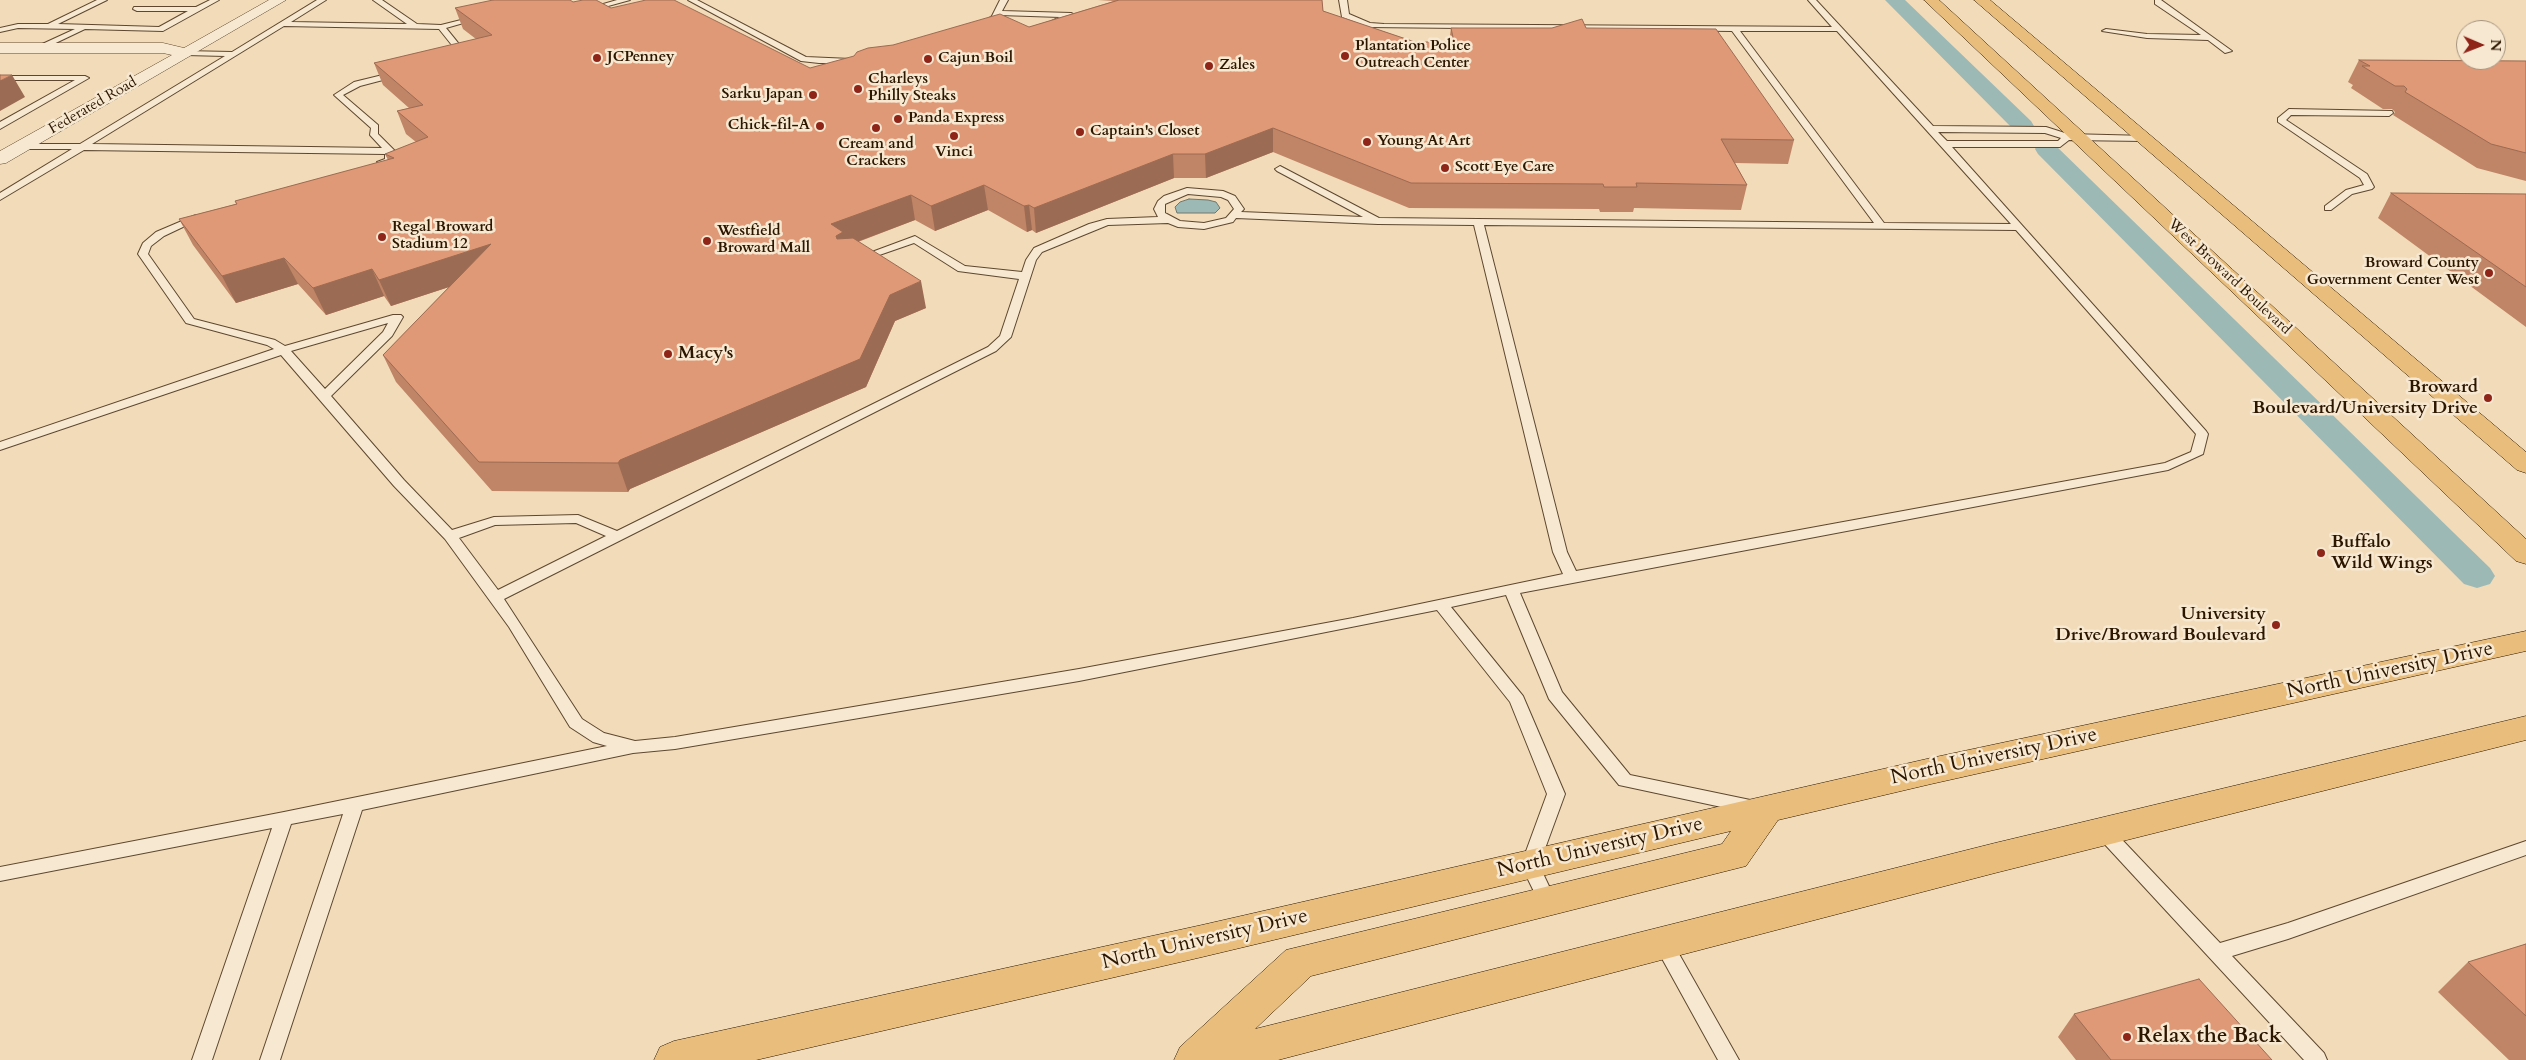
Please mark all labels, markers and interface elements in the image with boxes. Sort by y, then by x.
north arrow [2456,20,2506,70]
place label: Plantation Police Outreach Center [1355,38,1471,73]
text: N [2486,39,2505,51]
place label: JCPenney [607,49,675,67]
place label: Cajun Boil [938,50,1013,68]
marker: Plantation Police Outreach Center [1339,50,1351,62]
marker: JCPenney [591,52,603,64]
marker: Cajun Boil [922,53,934,65]
place label: Zales [1219,57,1255,75]
marker: Zales [1203,60,1215,72]
place label: Charleys Philly Steaks [868,71,956,106]
street label: Federated Road [46,74,140,138]
marker: Charleys Philly Steaks [852,83,864,95]
place label: Sarku Japan [722,86,803,104]
marker: Sarku Japan [807,89,819,101]
place label: Panda Express [908,110,1004,128]
marker: Panda Express [892,113,904,125]
place label: Chick-fil-A [728,117,810,135]
marker: Chick-fil-A [814,120,826,132]
marker: Cream and Crackers [870,122,882,134]
place label: Captain's Closet [1090,123,1200,141]
marker: Captain's Closet [1074,126,1086,138]
marker: Vinci [948,130,960,142]
place label: Young At Art [1377,133,1470,151]
place label: Cream and Crackers [838,136,914,171]
marker: Young At Art [1361,136,1373,148]
place label: Vinci [935,144,973,162]
place label: Scott Eye Care [1455,159,1555,177]
marker: Scott Eye Care [1439,162,1451,174]
street label: West Broward Boulevard [2164,215,2294,339]
place label: Regal Broward Stadium 12 [392,219,493,254]
place label: Westfield Broward Mall [717,223,810,258]
marker: Regal Broward Stadium 12 [376,231,388,243]
marker: Westfield Broward Mall [701,235,713,247]
place label: Broward County Government Center West [2307,255,2479,290]
marker: Broward County Government Center West [2483,267,2495,279]
place label: Macy's [678,343,733,365]
marker: Macy's [662,348,674,360]
place label: Broward Boulevard/University Drive [2252,377,2478,419]
marker: Broward Boulevard/University Drive [2482,392,2494,404]
place label: Buffalo Wild Wings [2331,532,2433,574]
marker: Buffalo Wild Wings [2315,547,2327,559]
place label: University Drive/Broward Boulevard [2055,604,2266,646]
marker: University Drive/Broward Boulevard [2270,619,2282,631]
street label: North University Drive [2284,637,2496,705]
street label: North University Drive [1888,723,2100,791]
street label: North University Drive [1495,812,1705,884]
street label: North University Drive [1100,904,1310,976]
place label: Relax the Back [2137,1024,2282,1050]
marker: Relax the Back [2121,1031,2133,1043]

